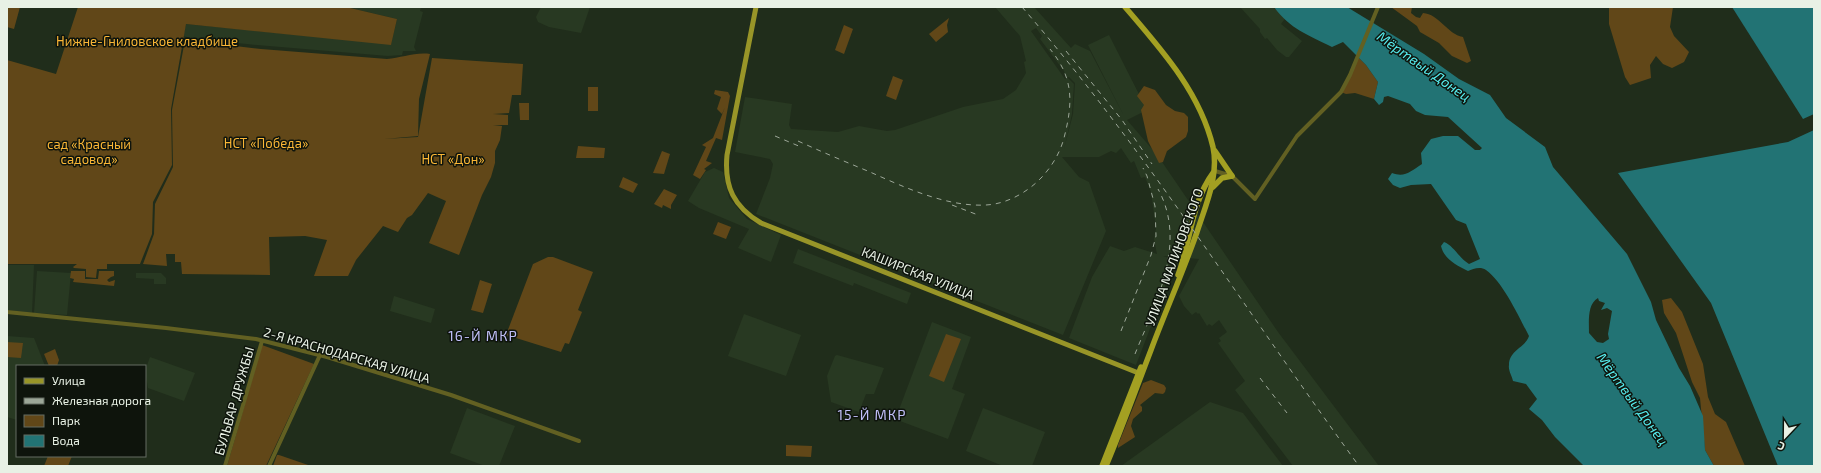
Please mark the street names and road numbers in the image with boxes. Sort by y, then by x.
street label: УЛИЦА МАЛИНОВСКОГО [1142,186,1206,328]
street label: КАШИРСКАЯ УЛИЦА [859,243,977,303]
street label: 2-Я КРАСНОДАРСКАЯ УЛИЦА [262,324,432,386]
street label: БУЛЬВАР ДРУЖБЫ [211,345,257,457]

